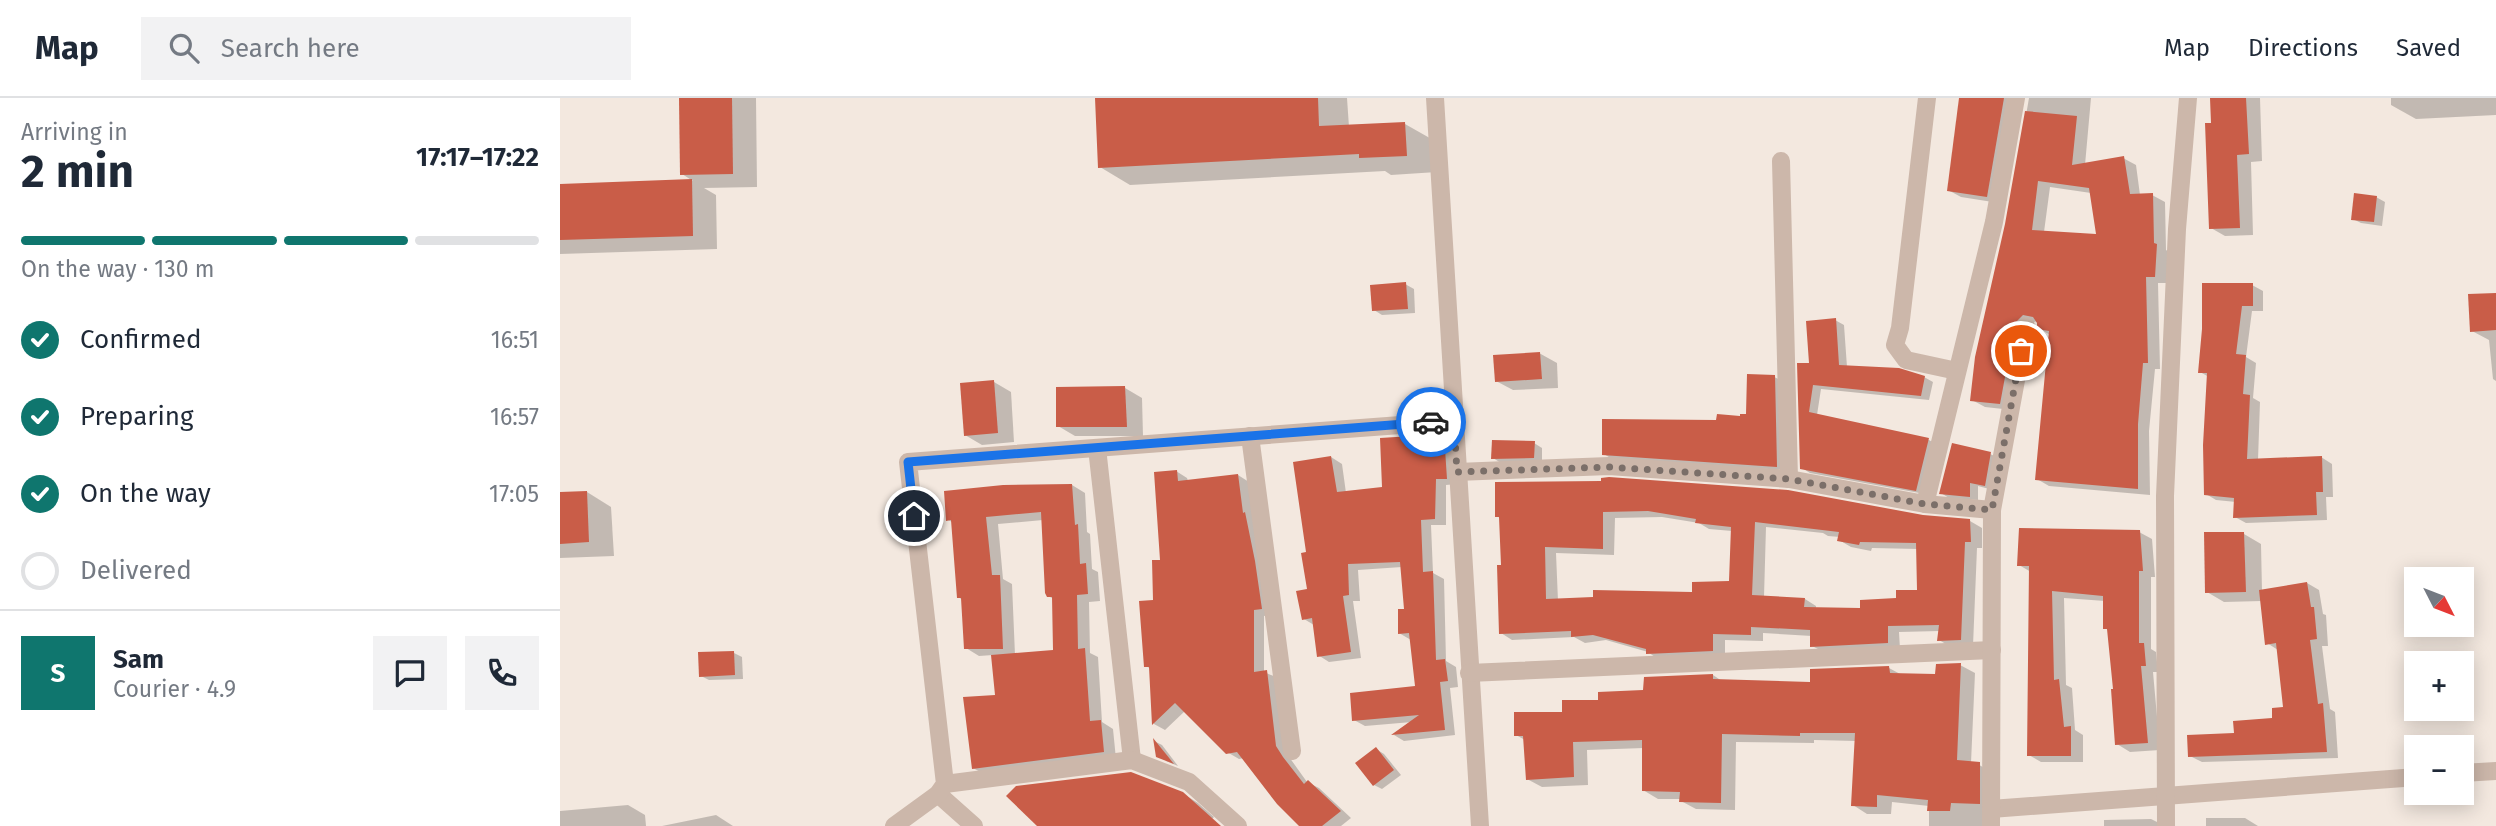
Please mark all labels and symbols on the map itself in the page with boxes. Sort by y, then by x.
pin [1991,321,2051,381]
courier [1396,387,1466,457]
pin [884,486,944,546]
north arrow [2404,567,2474,637]

